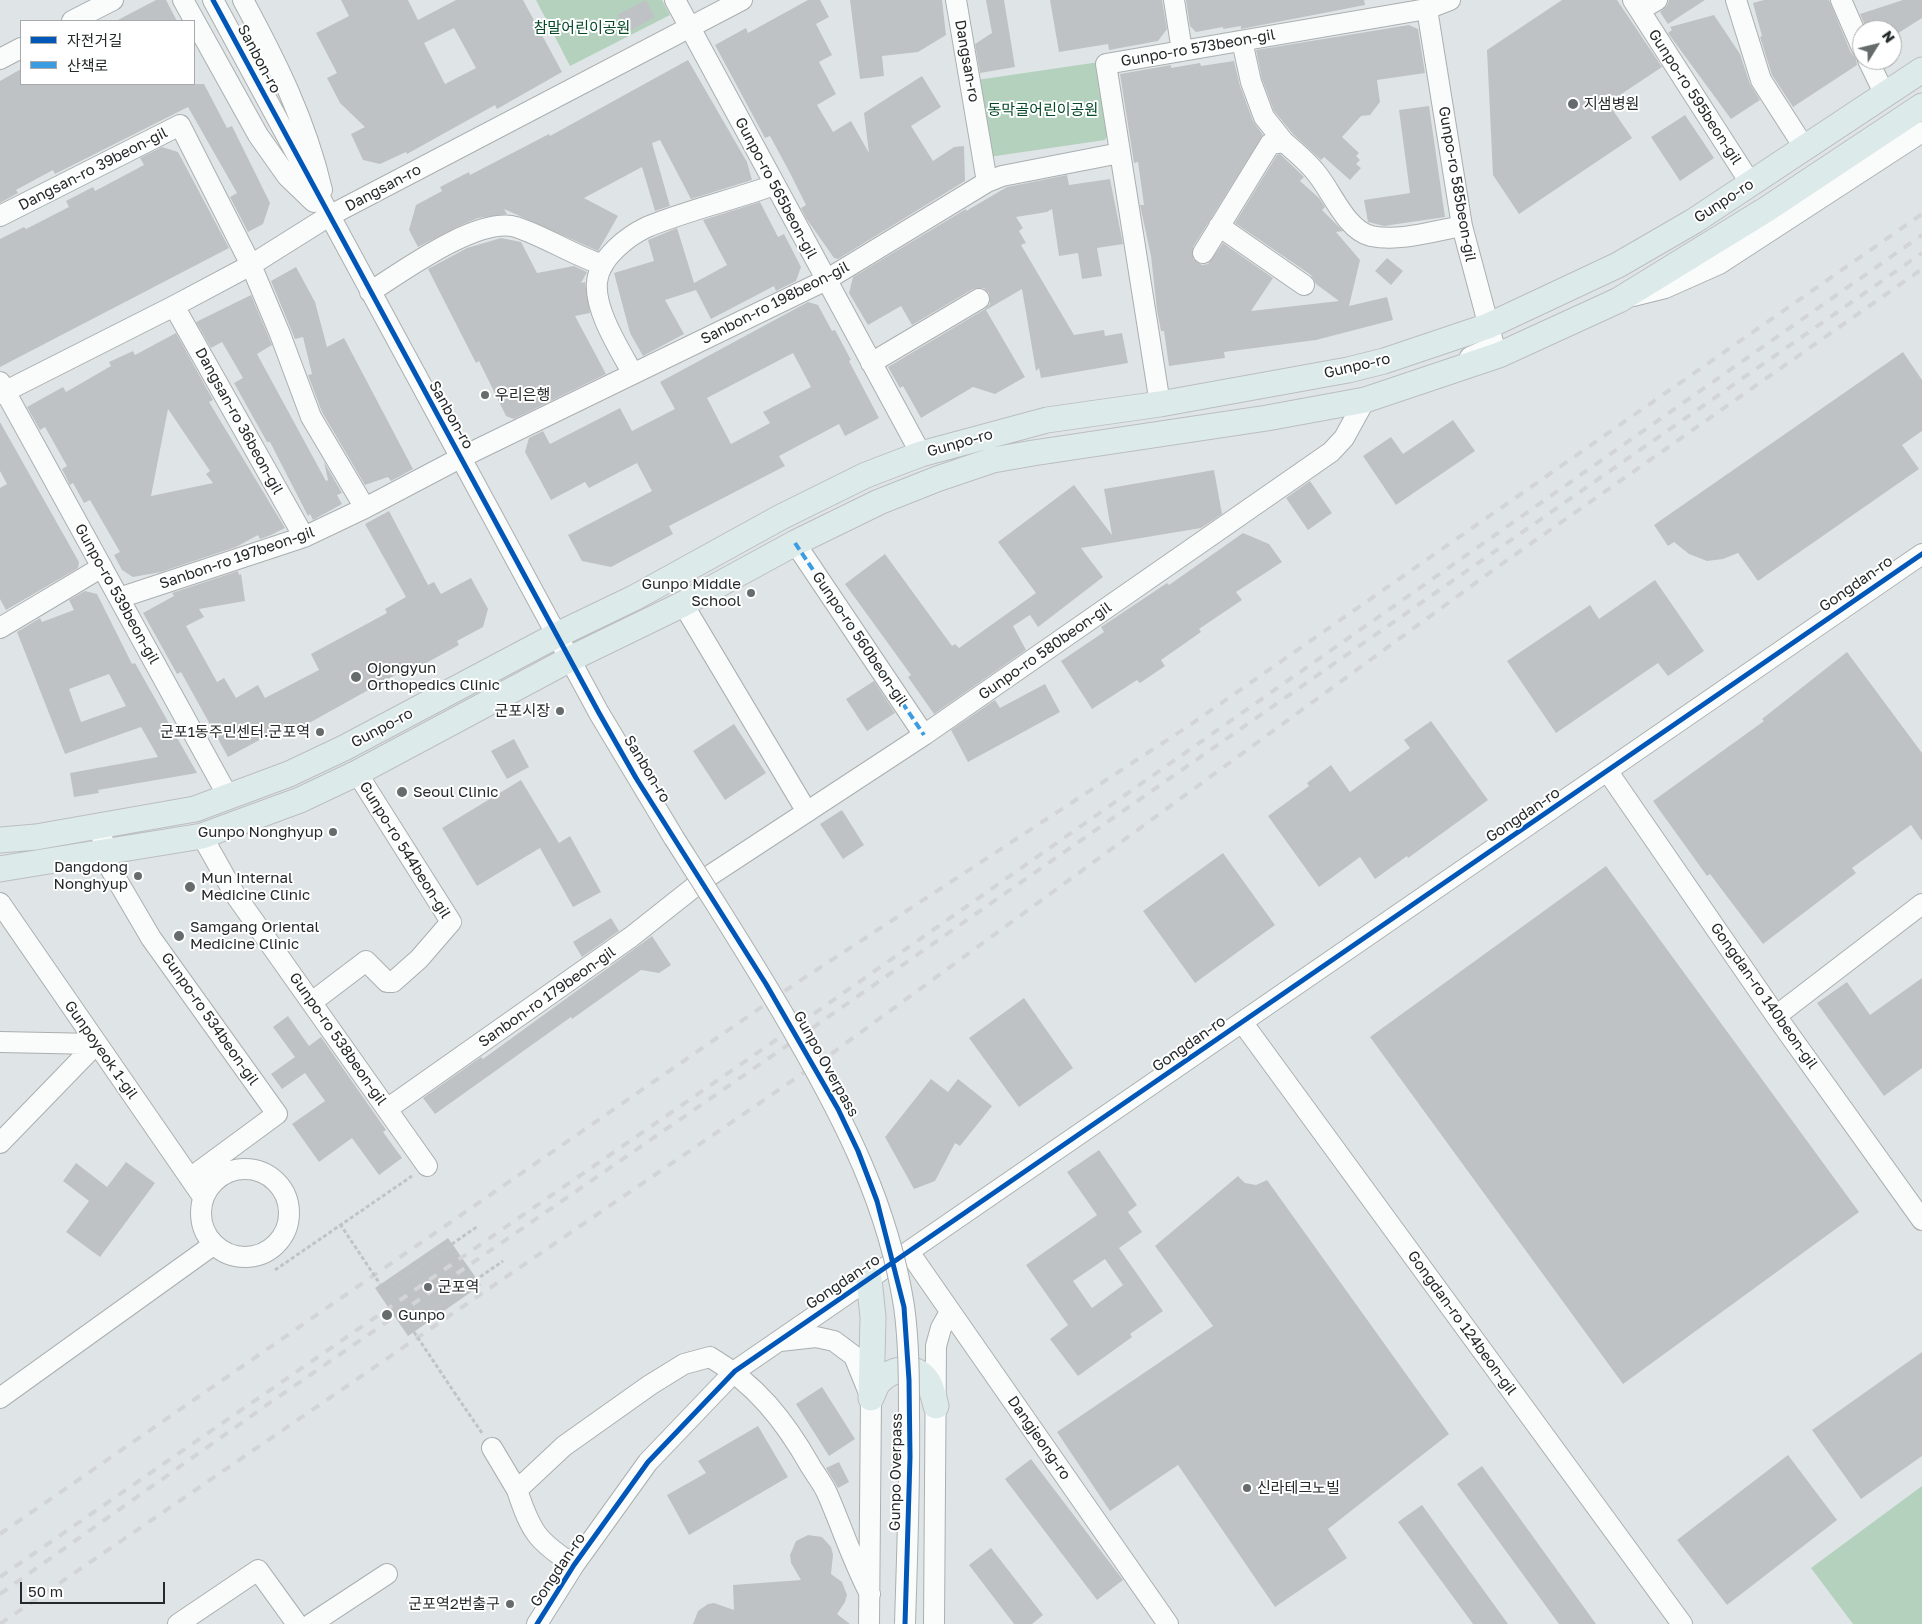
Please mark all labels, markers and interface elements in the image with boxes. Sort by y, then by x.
street label: Dangsan-ro [951,18,983,104]
park label: 참말어린이공원 [534,19,630,37]
legend [20,20,195,85]
north arrow [1852,20,1902,70]
street label: Sanbon-ro [233,22,285,96]
street label: Gunpo-ro 573beon-gil [1119,26,1277,70]
street label: Gunpo-ro 595beon-gil [1645,26,1745,168]
text: N [1879,27,1899,46]
text: 자전거길 [67,31,122,49]
text: 산책로 [67,56,108,74]
place label: 지샘병원 [1584,95,1639,113]
marker: 지샘병원 [1566,97,1580,111]
park label: 동막골어린이공원 [988,101,1098,119]
street label: Gunpo-ro 585beon-gil [1434,105,1480,263]
street label: Gunpo-ro 565beon-gil [731,114,821,262]
street label: Dangsan-ro 39beon-gil [15,124,171,214]
street label: Dangsan-ro [342,160,424,216]
street label: Gunpo-ro [1691,175,1757,227]
street label: Sanbon-ro 198beon-gil [698,258,852,348]
street label: Dangsan-ro 36beon-gil [191,344,287,498]
street label: Gunpo-ro [1322,350,1392,382]
street label: Sanbon-ro [425,378,477,452]
place label: 우리은행 [495,386,550,404]
marker: 우리은행 [479,389,491,401]
street label: Gunpo-ro [925,425,995,461]
street label: Gunpo-ro 539beon-gil [71,521,163,667]
street label: Sanbon-ro 197beon-gil [157,523,317,593]
street label: Gongdan-ro [1816,552,1896,616]
street label: Gunpo-ro 560beon-gil [808,568,912,710]
place label: Gunpo Middle School [641,575,741,610]
marker: Gunpo Middle School [745,587,757,599]
street label: Gunpo-ro 580beon-gil [975,598,1115,704]
place label: Ojongyun Orthopedics Clinic [367,659,500,694]
marker: Ojongyun Orthopedics Clinic [349,670,363,684]
place label: 군포시장 [495,702,550,720]
street label: Gunpo-ro [348,704,416,752]
marker: 군포시장 [554,705,566,717]
place label: 군포1동주민센터.군포역 [160,723,310,741]
marker: 군포1동주민센터.군포역 [314,726,326,738]
street label: Sanbon-ro [620,732,674,806]
street label: Gunpo-ro 544beon-gil [355,778,455,922]
place label: Seoul Clinic [413,783,498,801]
street label: Gongdan-ro [1483,784,1563,846]
marker: Seoul Clinic [395,785,409,799]
place label: Gunpo Nonghyup [198,823,323,841]
marker: Gunpo Nonghyup [327,826,339,838]
place label: Dangdong Nonghyup [54,858,128,893]
place label: Mun Internal Medicine Clinic [201,869,310,904]
marker: Dangdong Nonghyup [132,870,144,882]
marker: Mun Internal Medicine Clinic [183,880,197,894]
place label: Samgang Oriental Medicine Clinic [190,918,319,953]
street label: Gongdan-ro 140beon-gil [1707,919,1821,1073]
marker: Samgang Oriental Medicine Clinic [172,929,186,943]
street label: Sanbon-ro 179beon-gil [475,943,619,1051]
street label: Gunpo-ro 534beon-gil [157,949,263,1089]
street label: Gunpo-ro 538beon-gil [285,969,391,1109]
street label: Gunpoyeok 1-gil [60,997,142,1103]
street label: Gunpo Overpass [789,1008,863,1120]
street label: Gongdan-ro [1149,1012,1229,1076]
street label: Gongdan-ro 124beon-gil [1404,1247,1520,1399]
street label: Gongdan-ro [803,1251,883,1313]
place label: 군포역 [438,1278,479,1296]
marker: 군포역 [422,1281,434,1293]
place label: Gunpo [398,1306,445,1324]
marker: Gunpo [380,1308,394,1322]
street label: Dangjeong-ro [1004,1393,1074,1483]
street label: Gunpo Overpass [886,1413,906,1531]
place label: 신라테크노빌 [1257,1479,1340,1497]
marker: 신라테크노빌 [1241,1482,1253,1494]
street label: Gongdan-ro [527,1530,589,1610]
scale bar [22,1572,168,1604]
text: 50 m [28,1582,63,1600]
place label: 군포역2번출구 [409,1595,500,1613]
marker: 군포역2번출구 [504,1598,516,1610]

